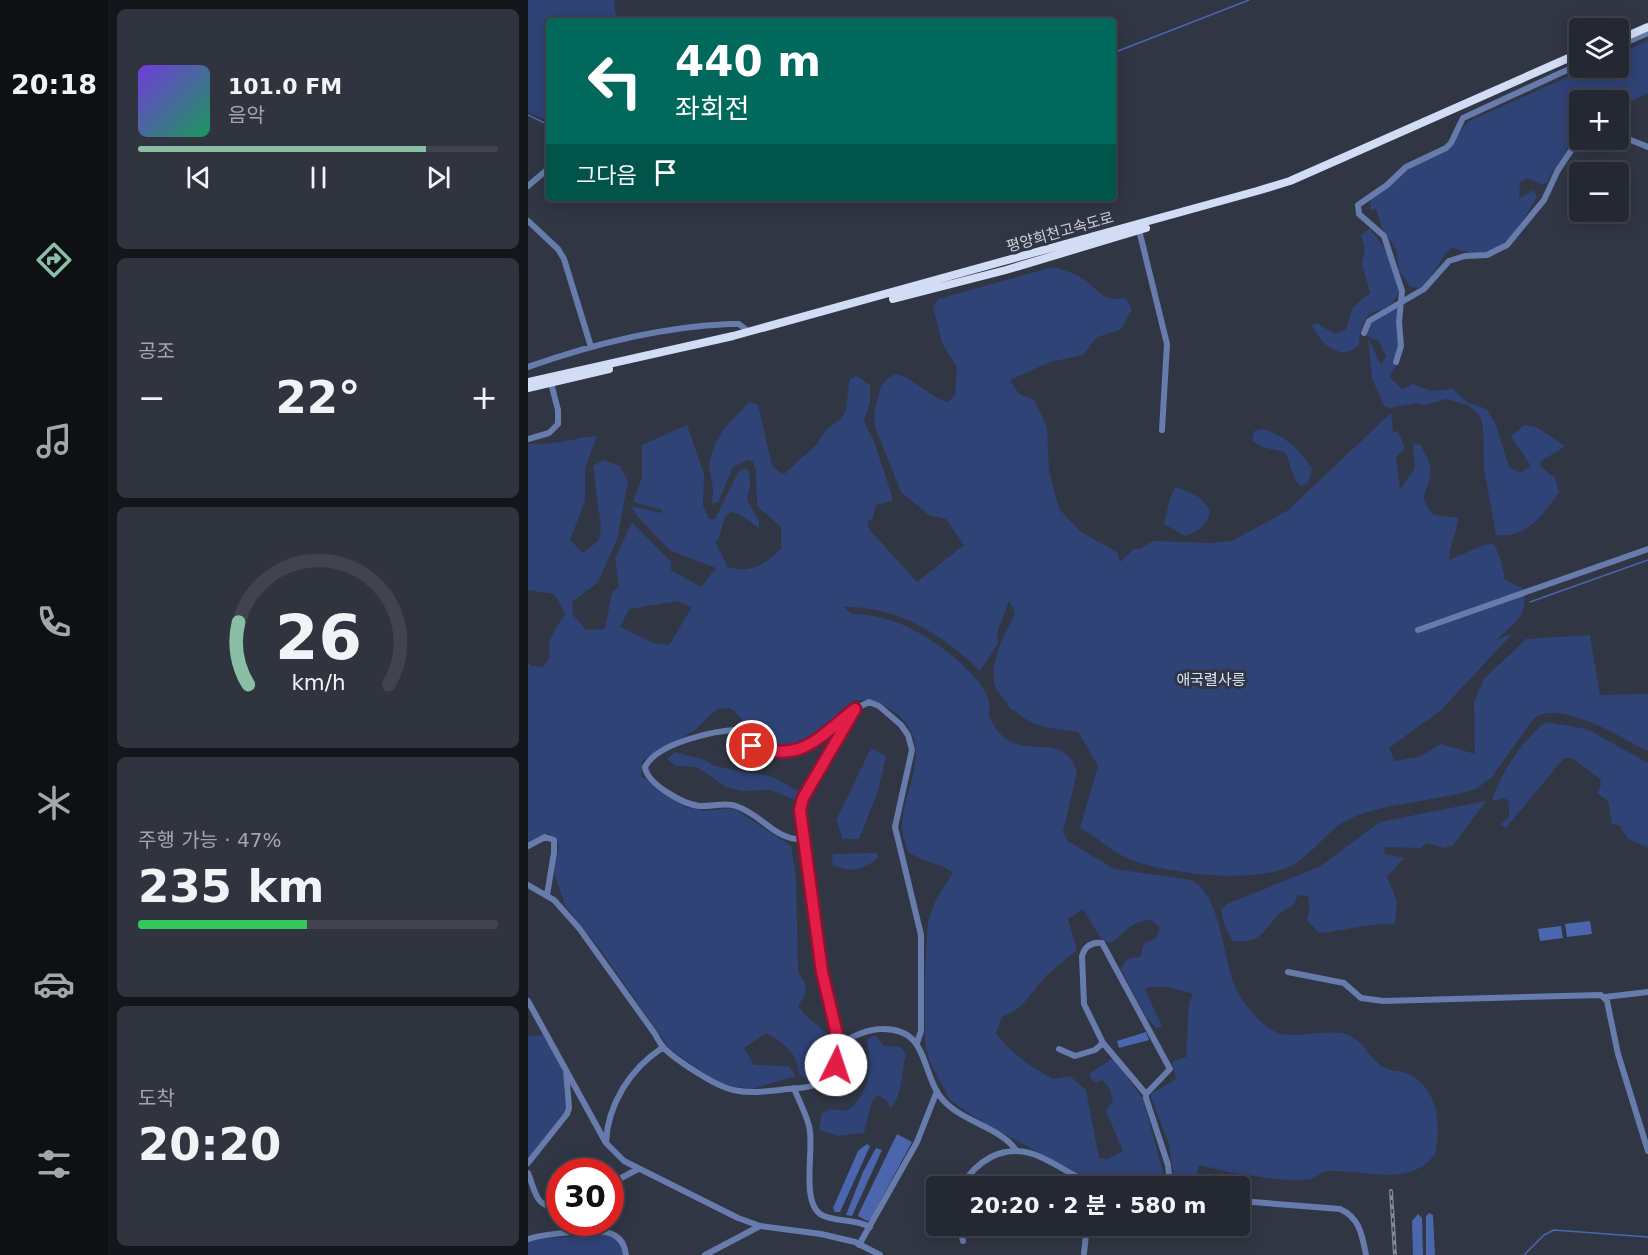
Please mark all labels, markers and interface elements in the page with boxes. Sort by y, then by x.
map controls [1569,18,1629,222]
button: layers [1569,18,1629,78]
text: 440 m [675,37,821,86]
icon: left [576,42,654,120]
text: 20:18 [11,69,97,100]
text: 101.0 FM [228,74,342,99]
button: + [1569,90,1629,150]
text: 좌회전 [675,93,750,124]
text: 음악 [228,103,265,127]
icon: arrive [649,156,682,189]
icon: previous [182,161,215,194]
icon: pause [302,161,335,194]
icon: next [422,161,455,194]
button: − [1569,162,1629,222]
text: 그다음 [576,163,637,188]
street label: 평양희천고속도로 [1004,208,1116,256]
icon: directions [33,239,75,281]
text: 공조 [138,339,175,363]
text: 22° [275,371,361,424]
text: − [138,378,166,417]
text: + [470,378,498,417]
icon: music [33,420,75,462]
icon: phone [33,601,75,643]
text: 26 [275,601,361,674]
text: km/h [291,670,345,695]
park label: 애국렬사릉 [1176,671,1246,689]
pin [726,720,777,771]
icon: arrive [735,729,768,762]
icon: climate [33,782,75,824]
text: 주행 가능 · 47% [138,828,281,852]
text: 235 km [138,860,324,913]
icon: car [33,963,75,1005]
position arrow [804,1033,868,1097]
text: 도착 [138,1086,175,1110]
text: 20:20 [138,1118,281,1171]
icon: filters [33,1143,75,1185]
speed limit sign: 30 [546,1158,624,1236]
text: 20:20 · 2 분 · 580 m [969,1193,1207,1218]

